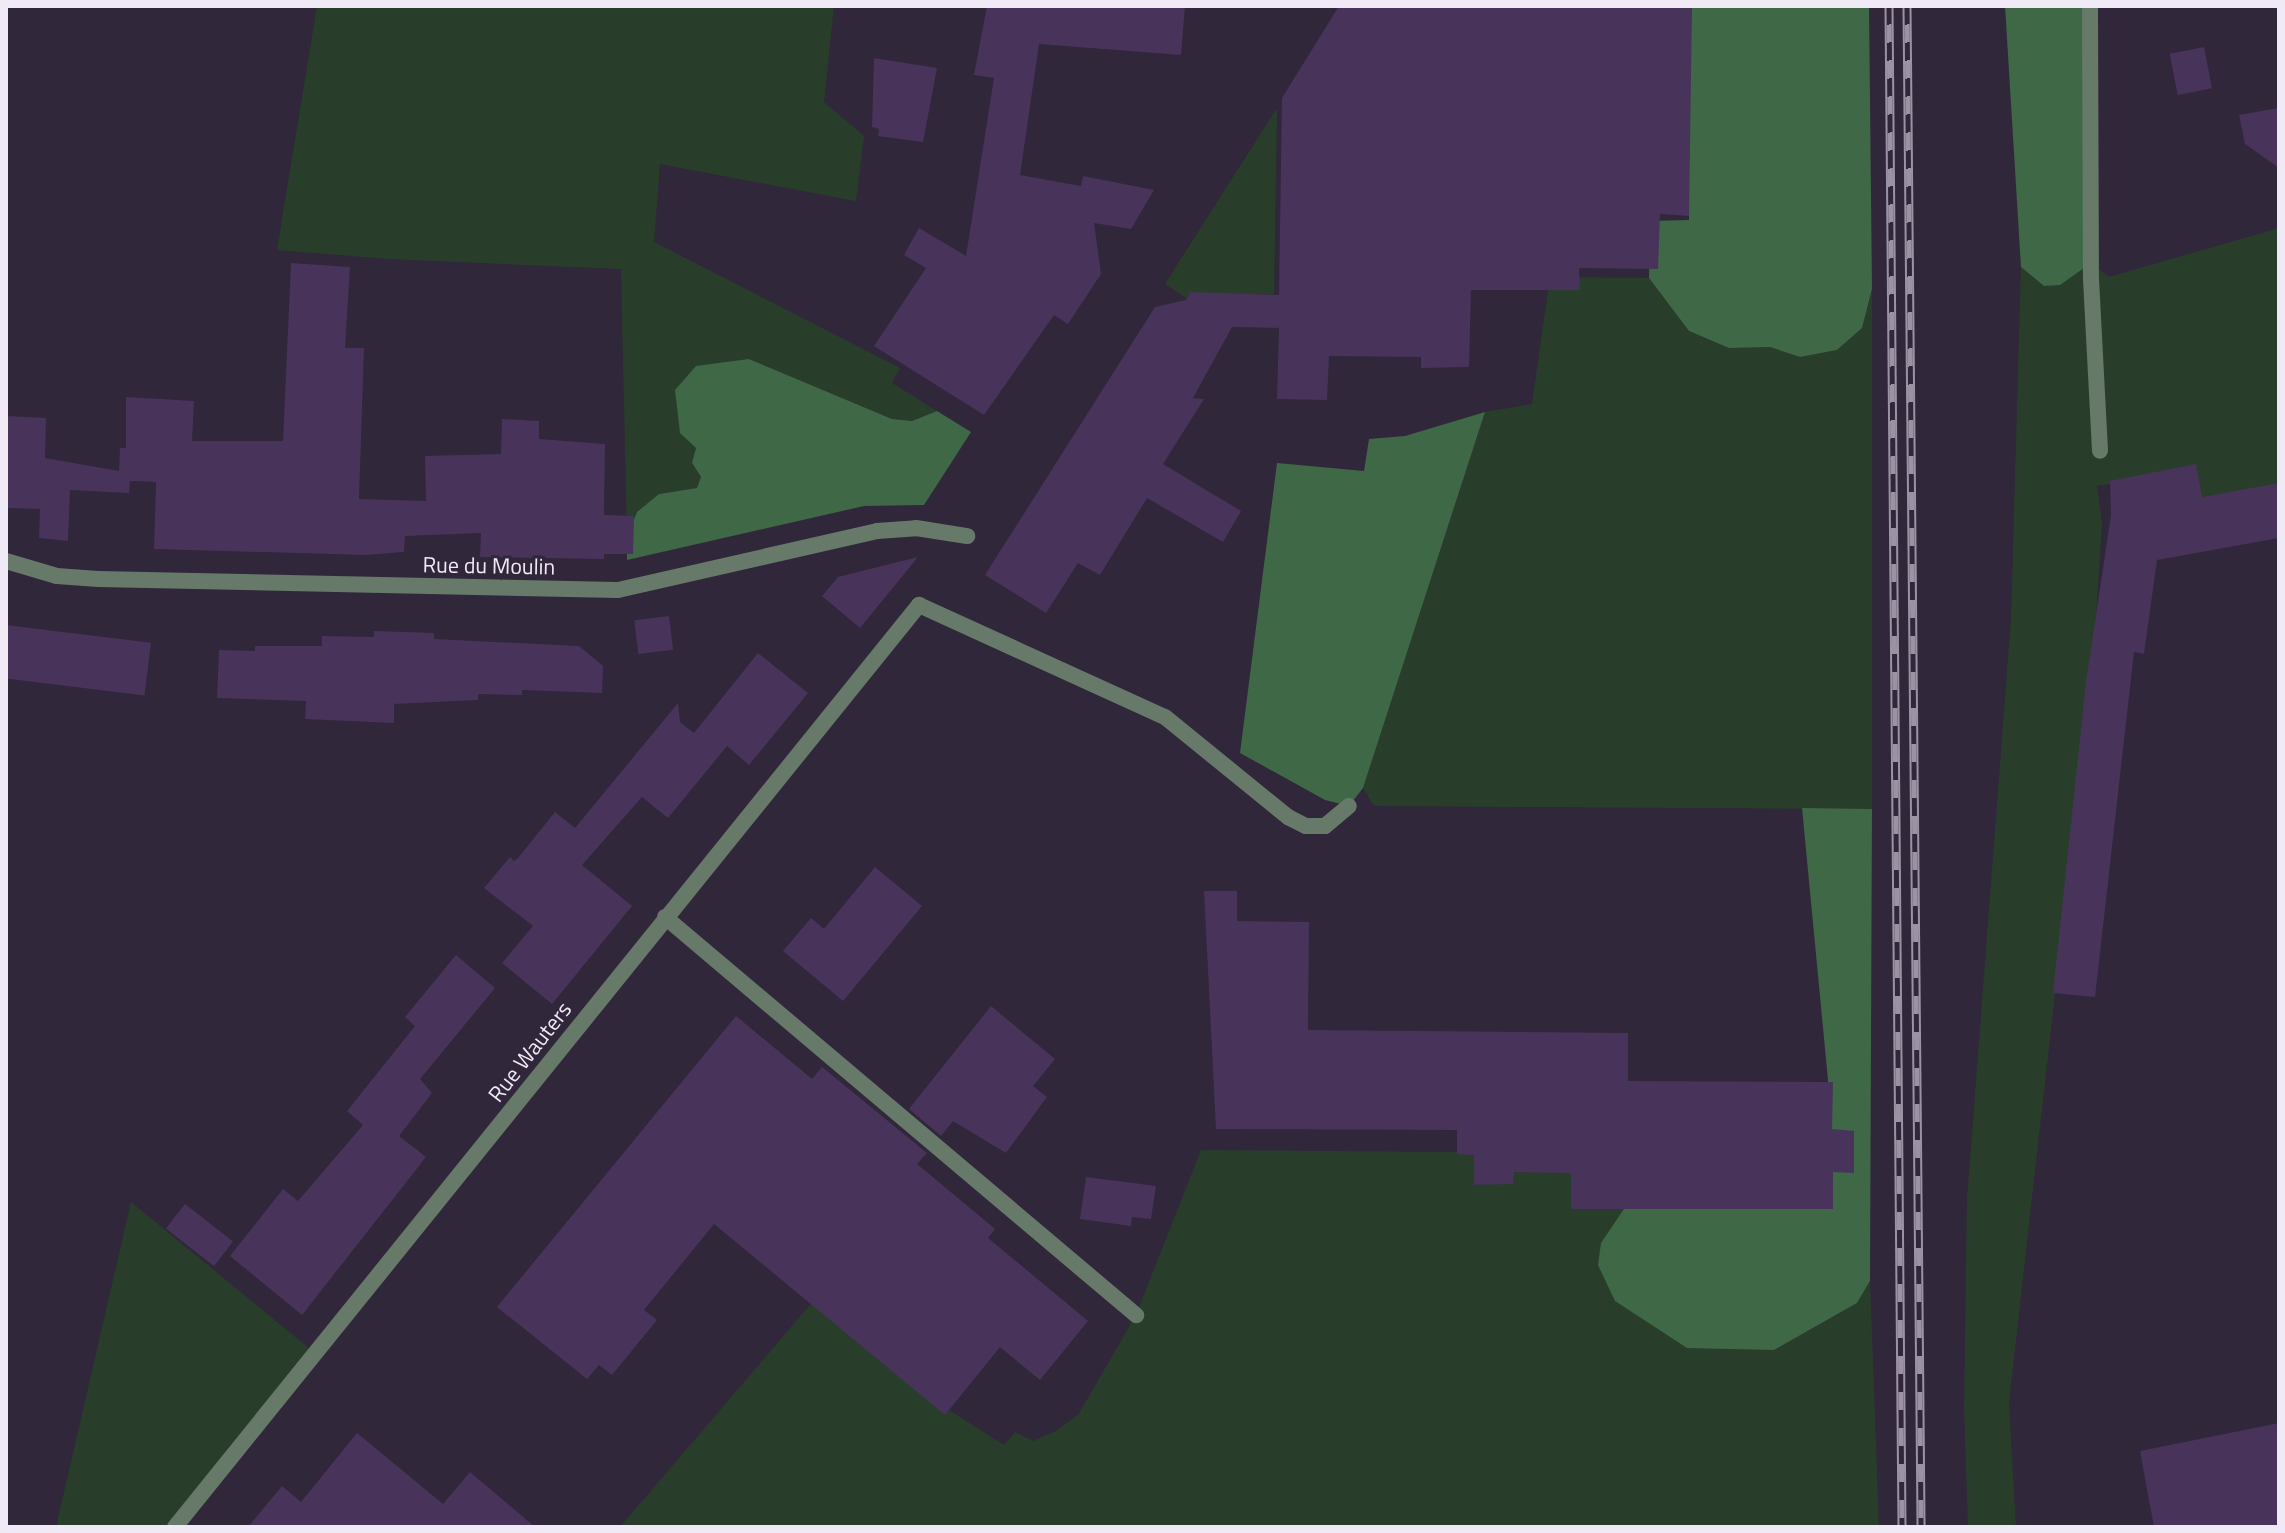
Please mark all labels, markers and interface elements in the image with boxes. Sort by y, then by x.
street label: Rue du Moulin [422,552,556,580]
street label: Rue Wauters [483,997,577,1107]

